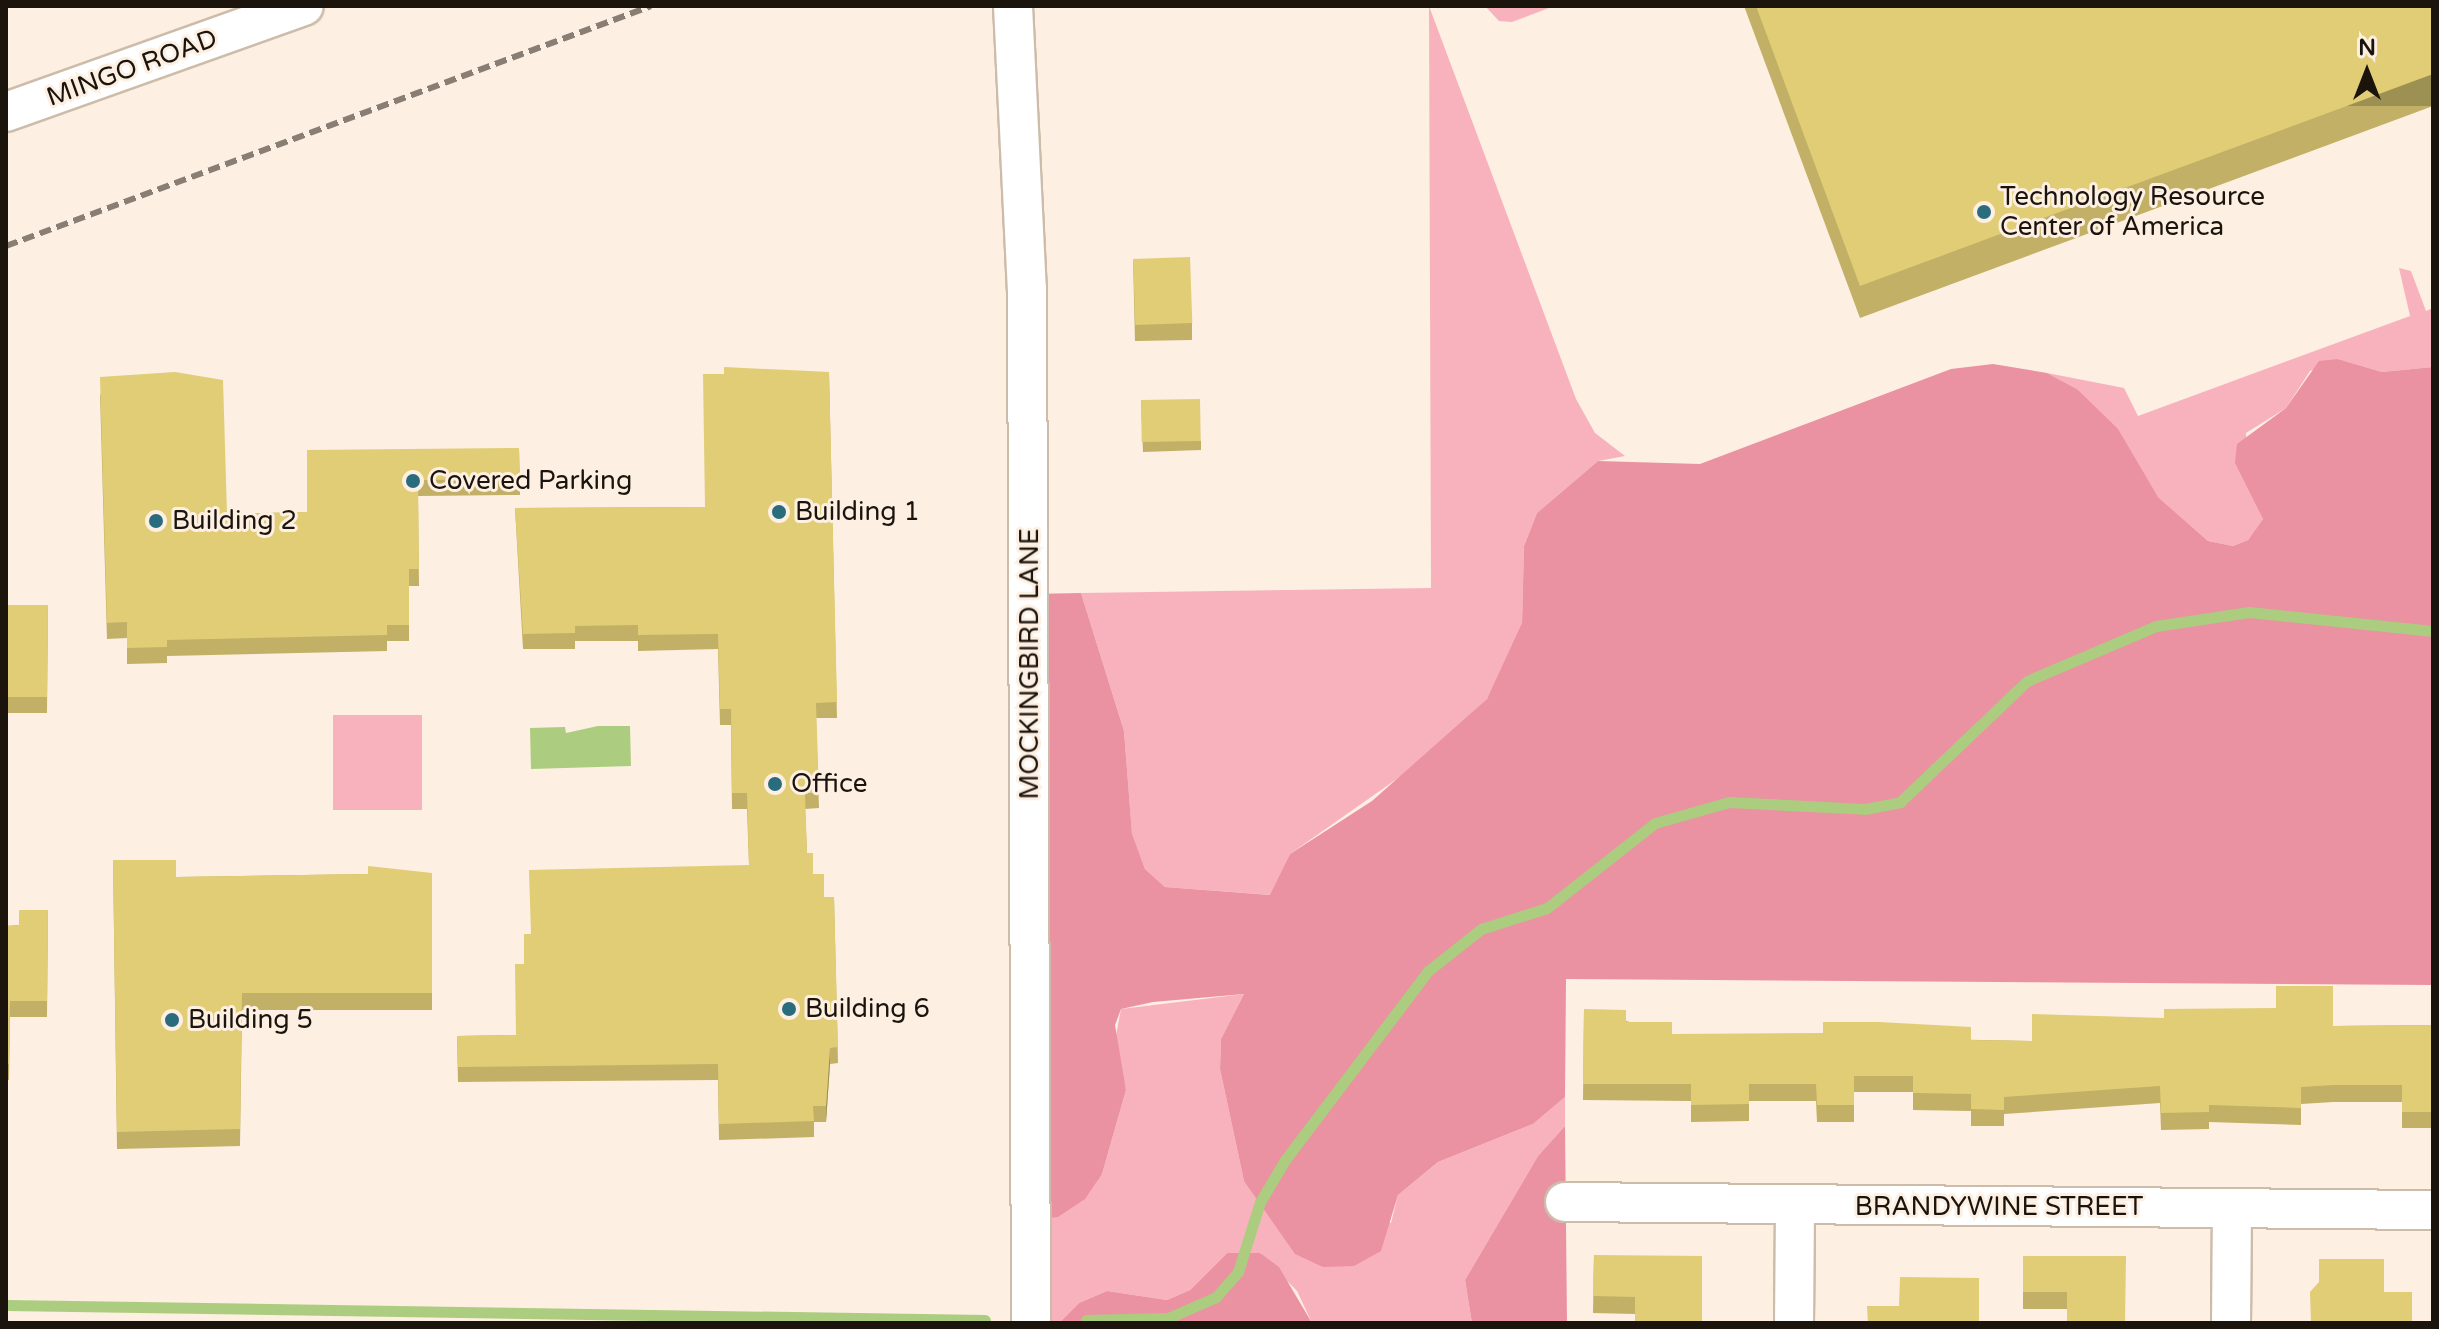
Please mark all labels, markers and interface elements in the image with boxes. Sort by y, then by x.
street label: MINGO ROAD [43,23,221,113]
north arrow [2327,32,2407,112]
text: N [2358,35,2376,61]
place label: Technology Resource Center of America [2000,181,2265,242]
marker: Technology Resource Center of America [1975,203,1993,221]
place label: Covered Parking [429,465,632,497]
marker: Covered Parking [404,472,422,490]
place label: Building 1 [795,496,920,528]
marker: Building 1 [770,503,788,521]
place label: Building 2 [172,505,297,537]
marker: Building 2 [147,512,165,530]
street label: MOCKINGBIRD LANE [1014,528,1046,800]
place label: Office [791,768,867,800]
marker: Office [766,775,784,793]
place label: Building 6 [805,993,930,1025]
marker: Building 6 [780,1000,798,1018]
place label: Building 5 [188,1004,313,1036]
marker: Building 5 [163,1011,181,1029]
street label: BRANDYWINE STREET [1855,1191,2143,1223]

